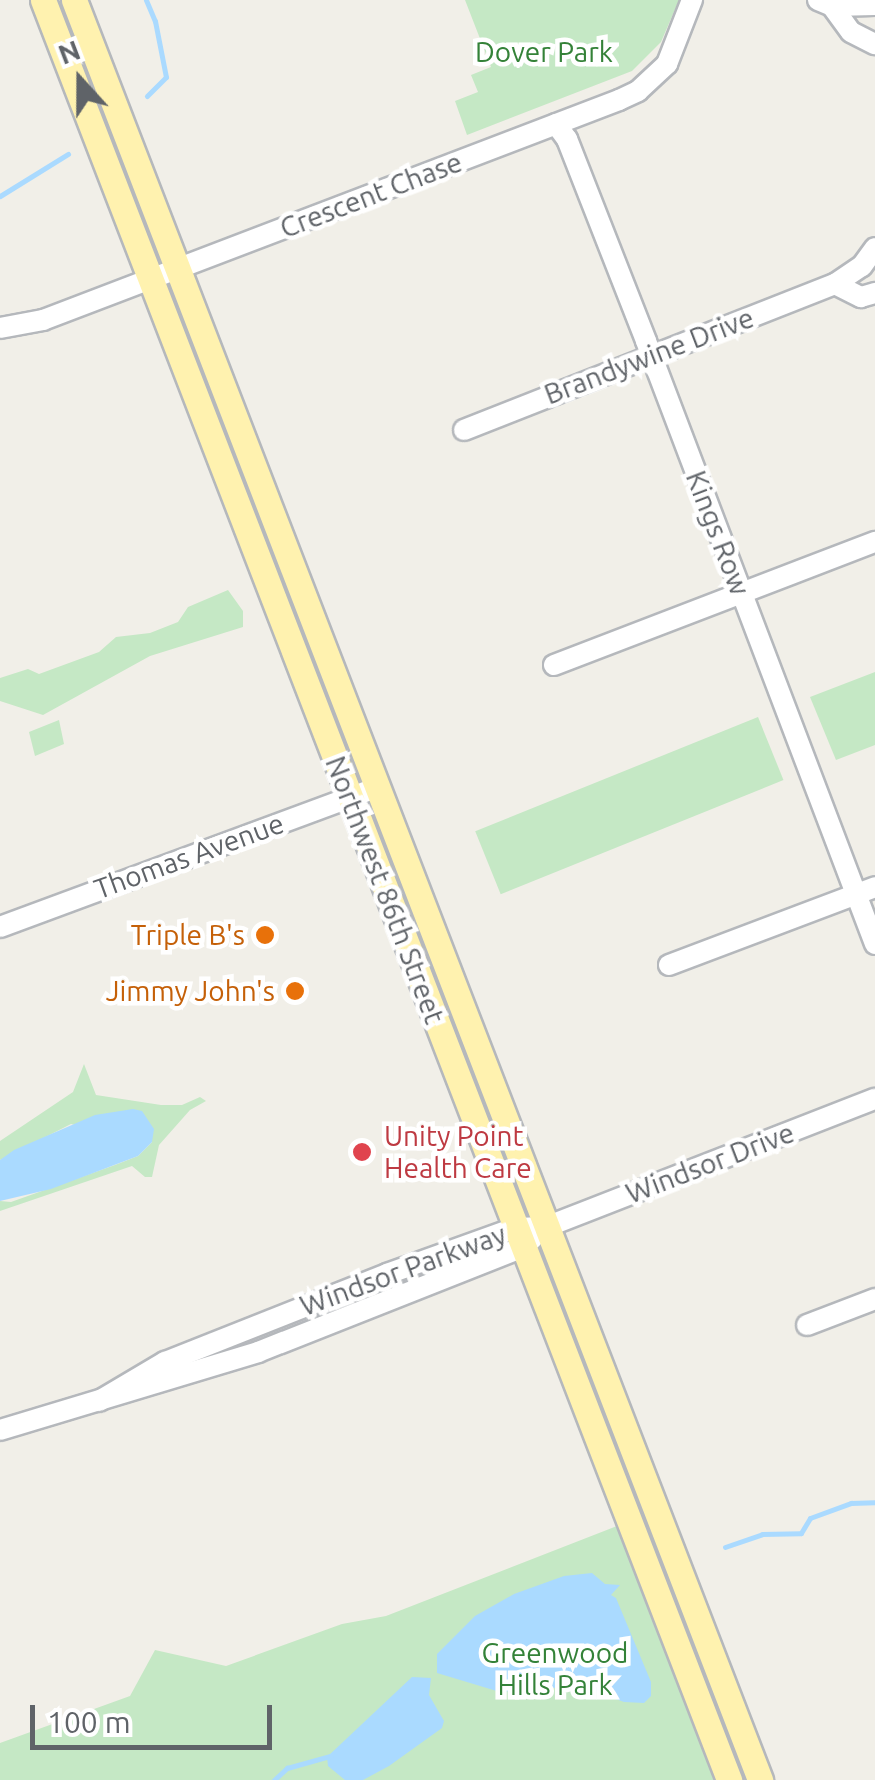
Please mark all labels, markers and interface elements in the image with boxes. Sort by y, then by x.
north arrow [30,30,130,130]
text: N [54,33,84,70]
park label: Dover Park [475,35,613,69]
street label: Crescent Chase [275,145,467,245]
street label: Brandywine Drive [540,301,758,411]
street label: Kings Row [679,466,757,600]
street label: Northwest 86th Street [318,751,452,1029]
street label: Thomas Avenue [90,806,288,906]
place label: Triple B's [131,918,245,952]
marker: Triple B's [254,924,276,946]
place label: Jimmy John's [106,974,275,1008]
marker: Jimmy John's [284,980,306,1002]
street label: Windsor Drive [621,1116,799,1210]
place label: Unity Point Health Care [384,1119,532,1185]
marker: Unity Point Health Care [349,1139,375,1165]
street label: Windsor Parkway [296,1217,510,1323]
park label: Greenwood Hills Park [482,1636,628,1702]
scale bar [35,1685,278,1747]
text: 100 m [47,1705,131,1739]

